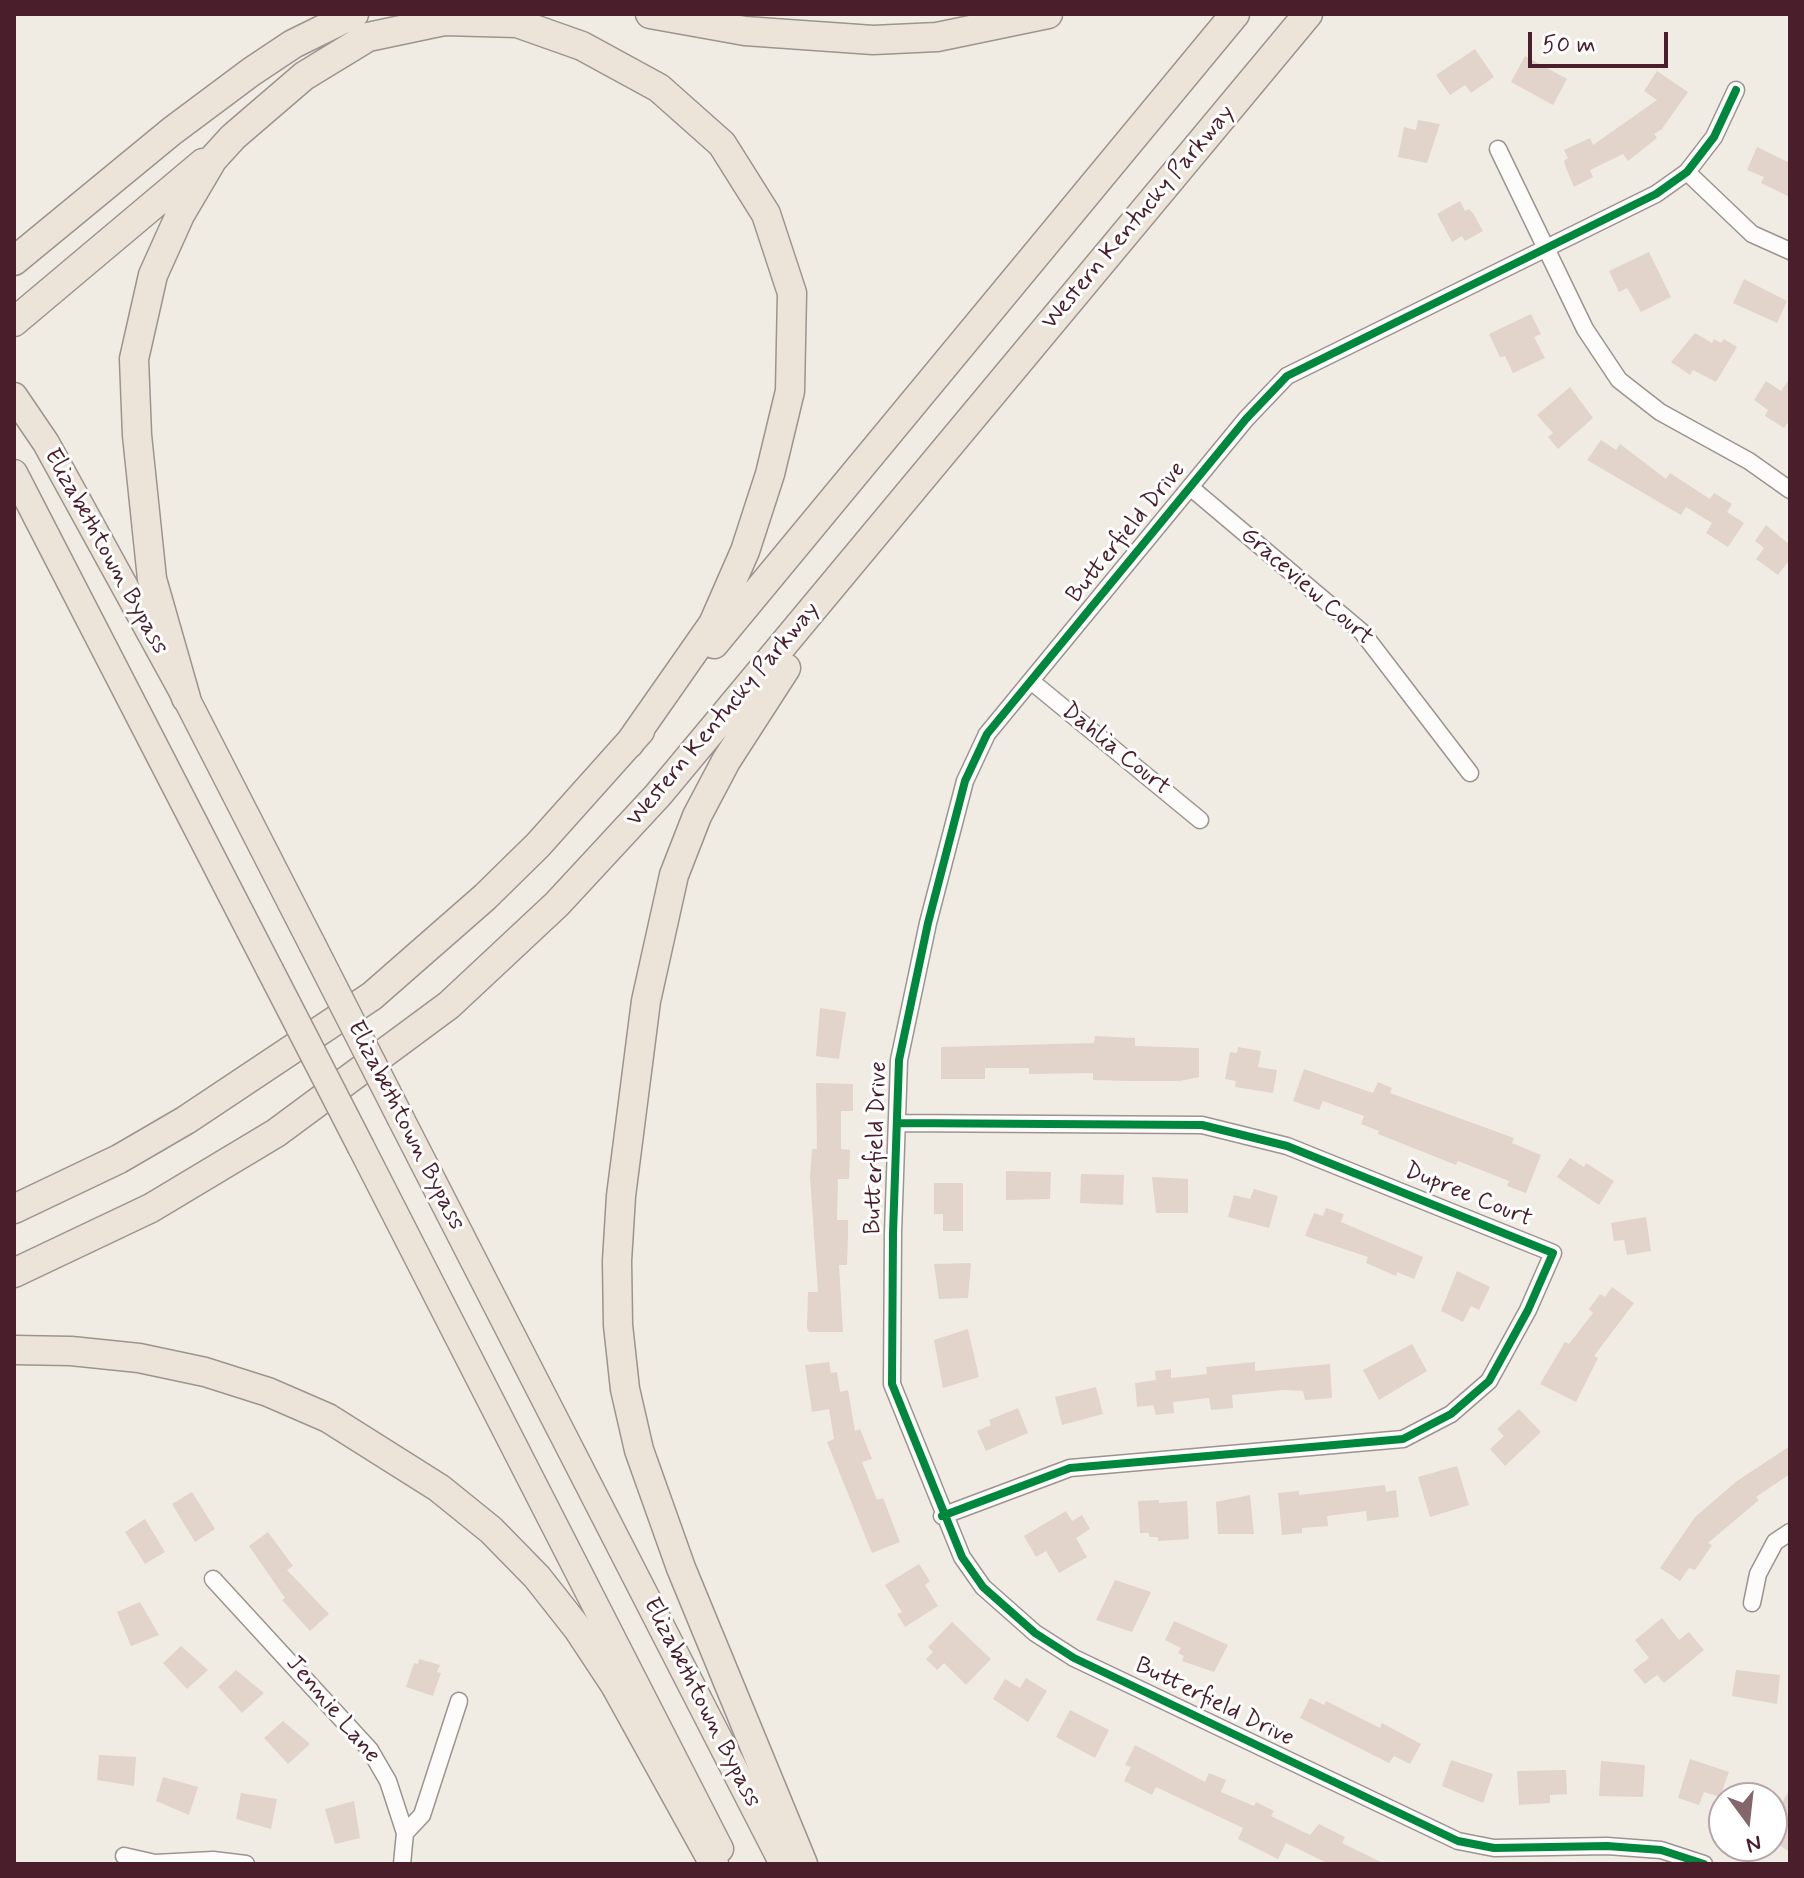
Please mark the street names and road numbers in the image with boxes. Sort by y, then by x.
street label: Western Kentucky Parkway [1036,100,1242,336]
street label: Elizabethtown Bypass [36,444,174,660]
street label: Butterfield Drive [1061,457,1193,609]
street label: Graceview Court [1234,521,1378,653]
street label: Western Kentucky Parkway [621,597,827,833]
street label: Dahlia Court [1055,697,1175,803]
street label: Elizabethtown Bypass [340,1017,470,1235]
street label: Butterfield Drive [860,1061,894,1235]
street label: Dupree Court [1400,1157,1536,1235]
street label: Elizabethtown Bypass [636,1594,766,1812]
street label: Jennie Lane [278,1650,386,1770]
street label: Butterfield Drive [1130,1652,1298,1754]

